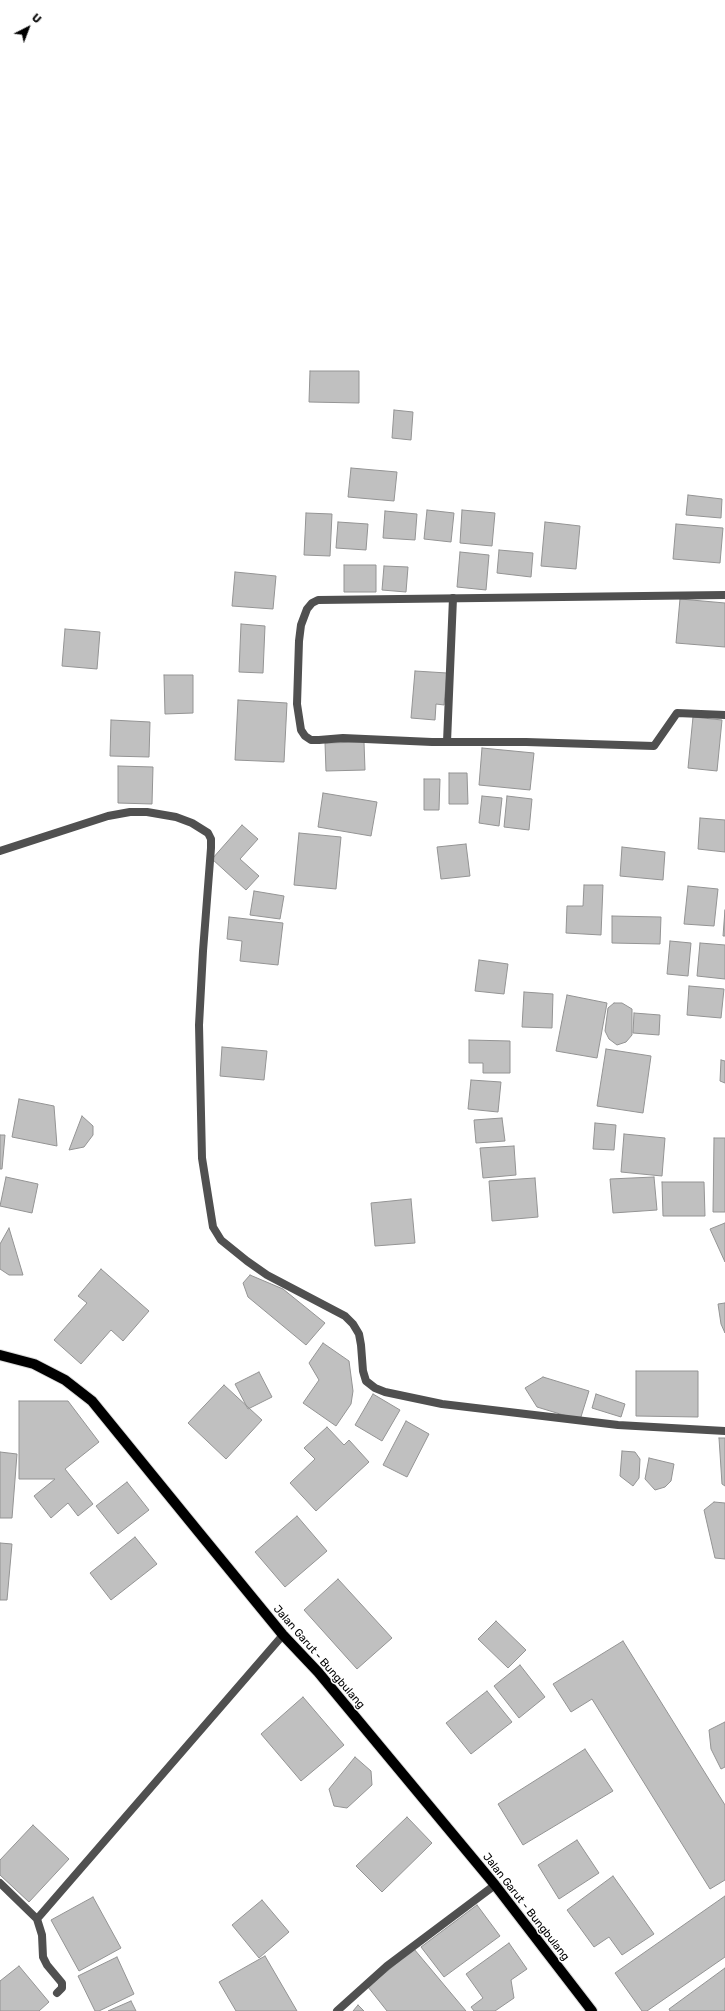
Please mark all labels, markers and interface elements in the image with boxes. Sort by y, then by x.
north arrow [8,8,48,48]
text: U [29,11,44,26]
street label: Jalan Garut - Bungbulang [270,1603,368,1711]
street label: Jalan Garut - Bungbulang [480,1851,572,1963]

